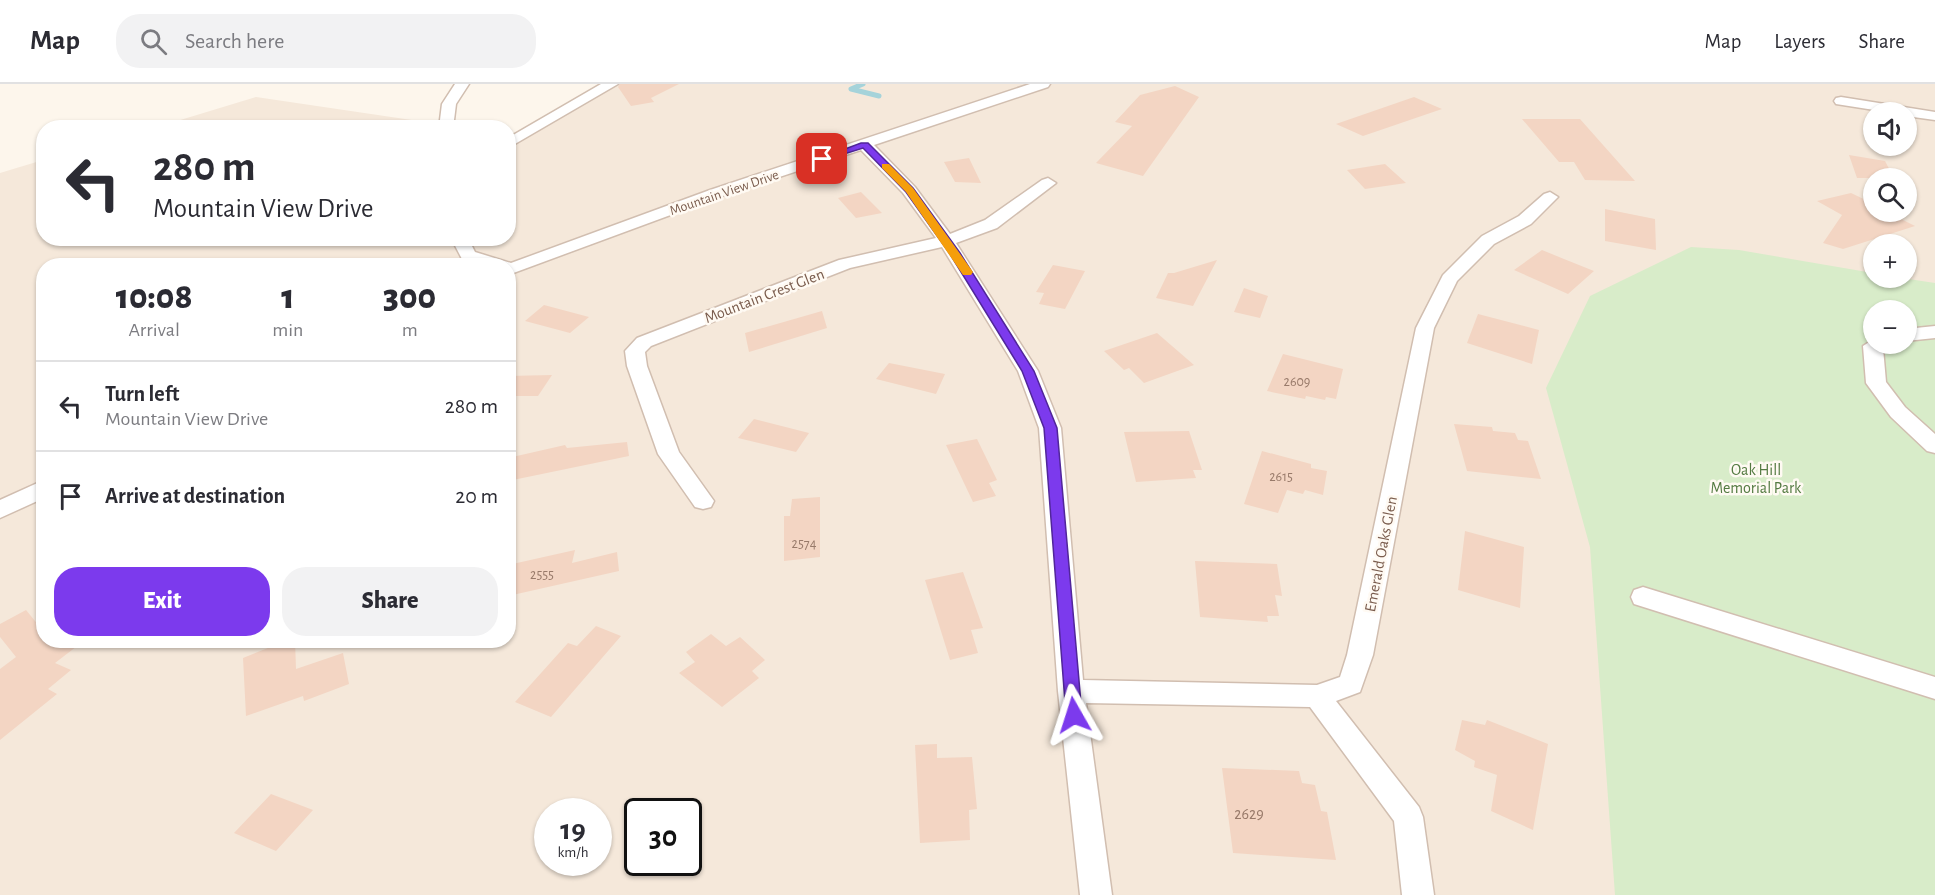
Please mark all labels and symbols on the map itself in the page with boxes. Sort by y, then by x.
pin [796,133,847,184]
street label: Mountain View Drive [668,168,781,218]
street label: Mountain Crest Glen [702,266,826,326]
house number: 2609 [1284,375,1310,389]
park label: Oak Hill Memorial Park [1711,462,1802,496]
house number: 2615 [1269,470,1293,484]
street label: Emerald Oaks Glen [1362,495,1400,613]
house number: 2574 [792,537,817,551]
house number: 2555 [530,568,554,582]
position arrow [1042,683,1106,747]
speed limit sign: 30 [624,798,702,876]
house number: 2629 [1234,806,1264,822]

